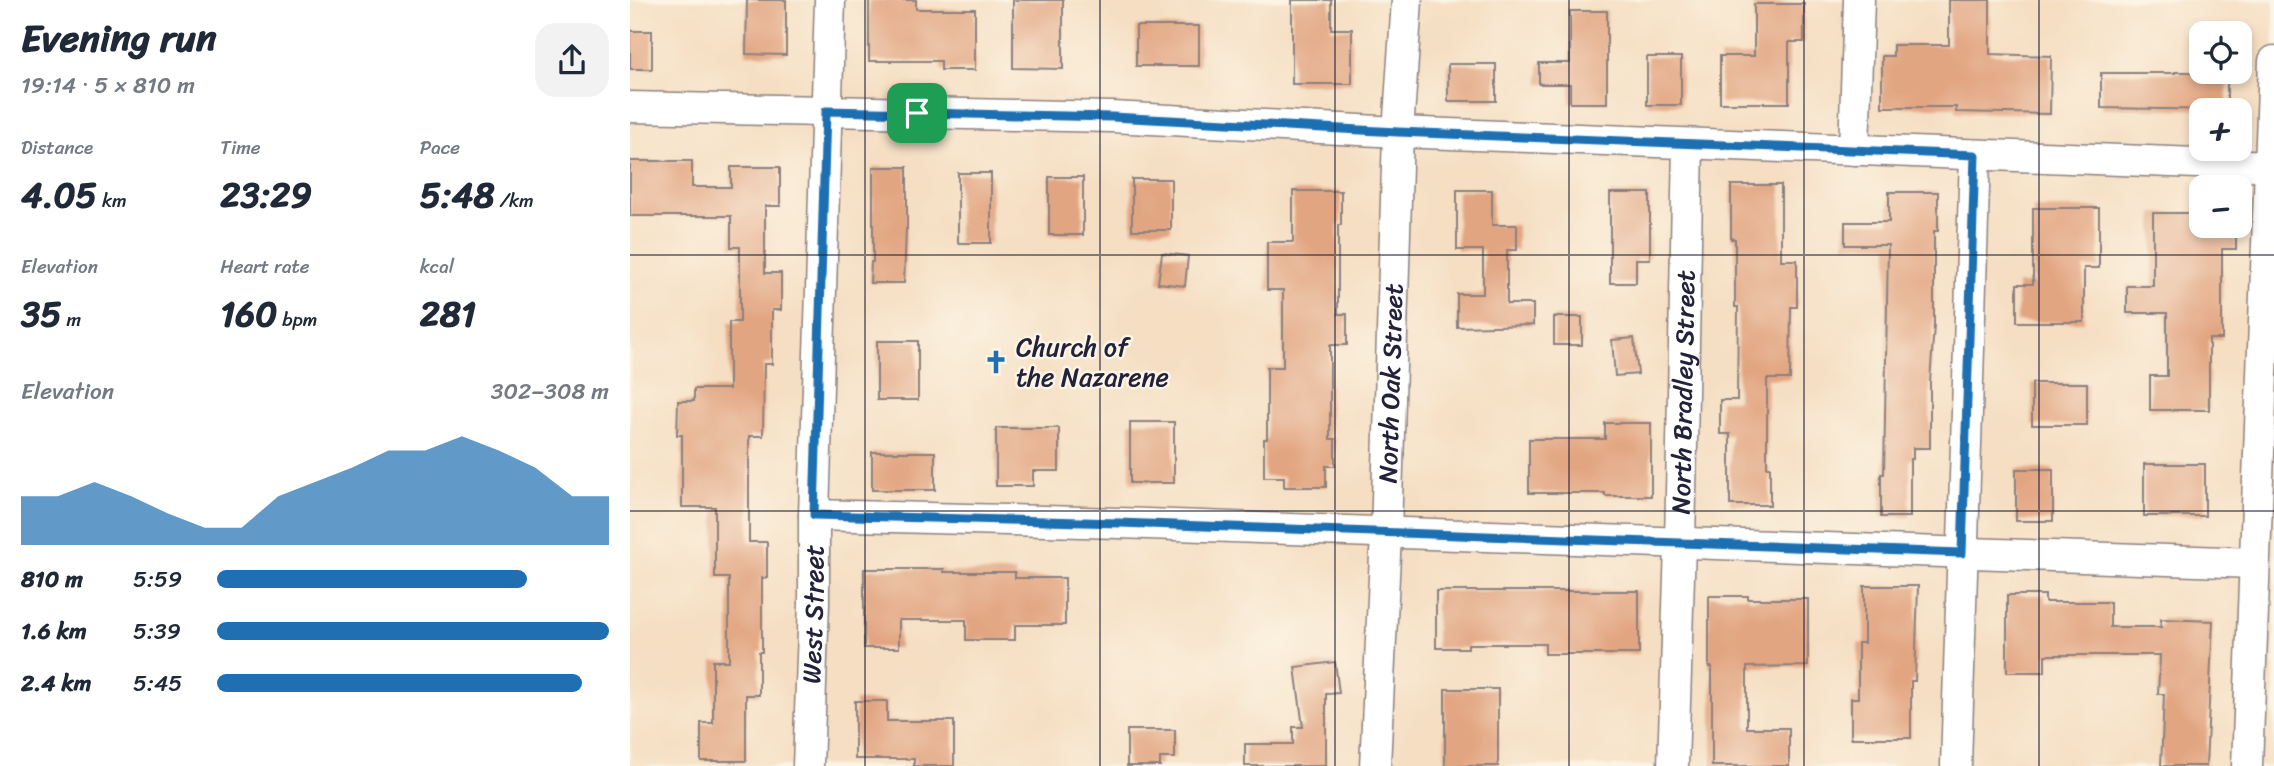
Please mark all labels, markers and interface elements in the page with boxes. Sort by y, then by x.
text: Evening run [21,5,217,72]
map controls [2189,21,2252,238]
button: locate [2189,21,2252,84]
button: share [535,23,609,97]
text: 19:14 · 5 × 810 m [21,65,195,106]
pin [887,83,947,143]
icon: arrive [898,94,936,132]
button: + [2189,98,2252,161]
text: Distance [21,131,93,164]
text: Time [220,131,261,164]
text: Pace [420,131,460,164]
text: 4.05 [21,164,97,226]
text: 23:29 [220,164,312,226]
text: 5:48 [420,164,495,226]
button: − [2189,175,2252,238]
text: km [97,184,127,217]
text: /km [495,184,534,217]
text: Elevation [21,250,98,283]
text: Heart rate [220,250,310,283]
text: kcal [420,250,454,283]
street label: North Bradley Street [1658,269,1708,515]
text: 35 [21,283,62,345]
text: 160 [220,283,277,345]
text: 281 [420,283,476,345]
street label: North Oak Street [1365,283,1416,484]
text: m [62,303,81,336]
text: bpm [277,303,317,336]
place label: Church of the Nazarene [1016,324,1169,400]
church icon: Church of the Nazarene [982,348,1010,376]
text: Elevation [21,371,114,412]
text: 302–308 m [491,371,609,412]
street label: West Street [788,545,837,684]
text: 810 m [21,559,83,600]
text: 5:59 [133,559,182,600]
text: 1.6 km [21,611,87,652]
text: 5:39 [133,611,181,652]
text: 2.4 km [21,663,91,704]
text: 5:45 [133,663,182,704]

